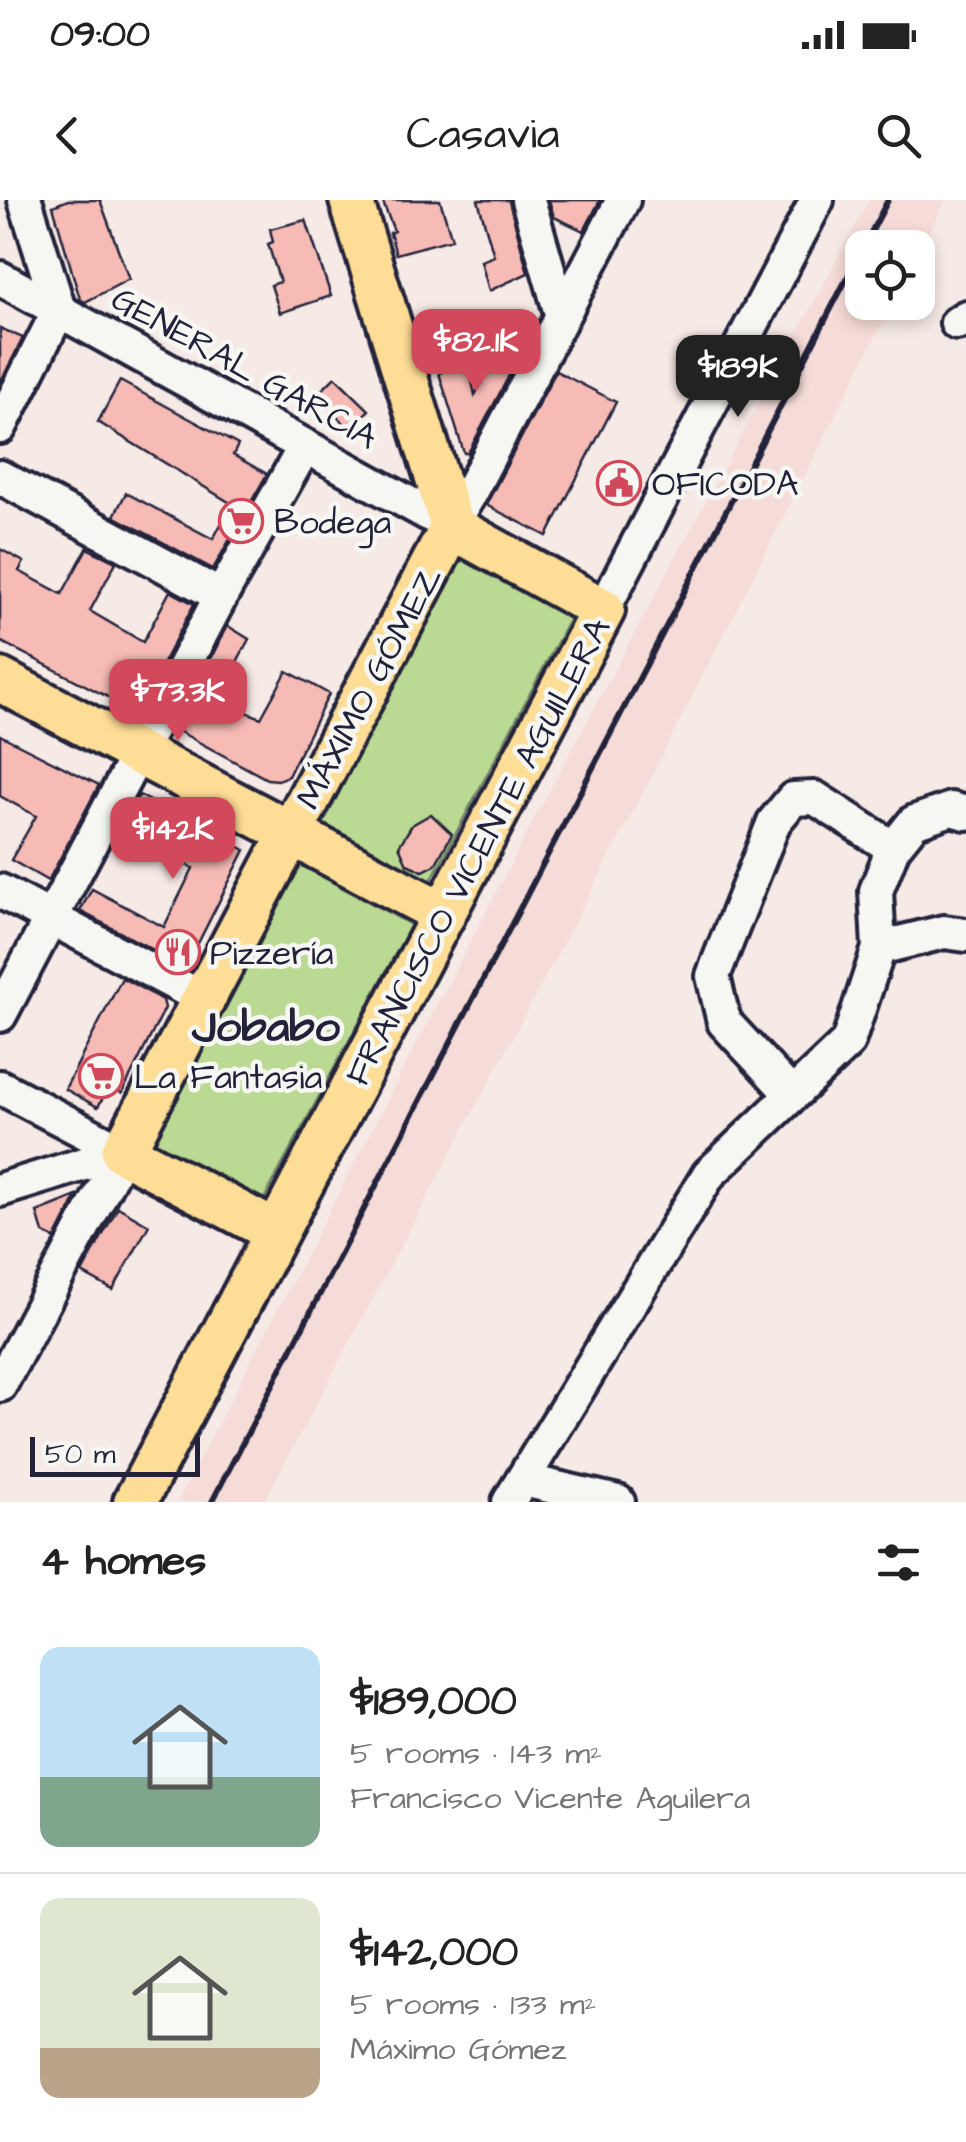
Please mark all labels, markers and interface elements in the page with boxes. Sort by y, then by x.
text: 09:00 [50,9,150,61]
text: Casavia [406,104,560,166]
icon: back [40,108,95,163]
icon: search [871,108,926,163]
map controls [845,230,935,320]
button: locate [845,230,935,320]
street label: GENERAL GARCIA [102,275,386,462]
pin: $82.1K [395,309,557,394]
text: $82.1K [434,319,518,364]
pin: $189K [668,335,808,420]
text: $189K [698,345,778,390]
public building icon: OFICODA [596,460,642,506]
place label: OFICODA [652,460,798,509]
supermarket icon: Bodega [218,498,264,544]
place label: Bodega [274,498,391,549]
street label: MÁXIMO GÓMEZ [285,558,454,818]
street label: FRANCISCO VICENTE AGUILERA [334,609,623,1094]
pin: $73.3K [97,659,259,744]
text: $73.3K [131,669,225,714]
pin: $142K [103,797,243,882]
text: $142K [132,807,214,852]
restaurant icon: Pizzería [155,929,201,975]
place label: Pizzería [210,929,334,978]
district label: Jobabo [191,997,341,1059]
supermarket icon: La Fantasia [78,1053,124,1099]
place label: La Fantasia [134,1053,322,1102]
scale bar [30,1432,200,1476]
text: 50 m [45,1435,116,1474]
text: 4 homes [40,1533,206,1591]
icon: filters [871,1535,926,1590]
text: $189,000 [350,1673,517,1731]
icon: home [120,1687,240,1807]
text: 5 rooms · 143 m² [350,1731,602,1776]
text: Francisco Vicente Aguilera [350,1776,750,1821]
text: $142,000 [350,1924,518,1982]
icon: home [120,1938,240,2058]
text: 5 rooms · 133 m² [350,1982,597,2027]
text: Máximo Gómez [350,2027,567,2072]

